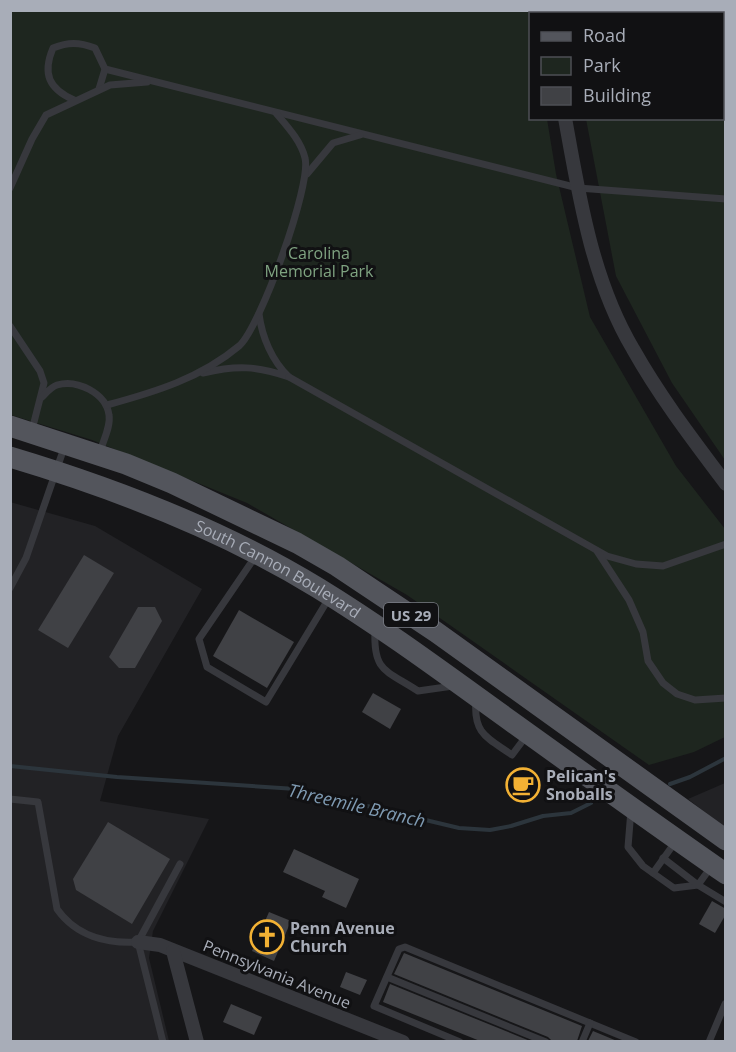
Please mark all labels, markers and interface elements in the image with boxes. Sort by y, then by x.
legend [529,12,724,120]
text: Road [583,23,626,47]
text: Park [583,53,621,77]
text: Building [583,83,651,107]
park label: Carolina Memorial Park [265,242,374,282]
street label: South Cannon Boulevard [191,514,365,623]
road number: US 29 [384,603,438,627]
place label: Pelican's Snoballs [546,765,616,805]
cafe icon: Pelican's Snoballs [505,767,541,803]
water label: Threemile Branch [286,778,428,832]
place label: Penn Avenue Church [290,917,395,957]
church icon: Penn Avenue Church [249,919,285,955]
street label: Pennsylvania Avenue [200,934,354,1014]

